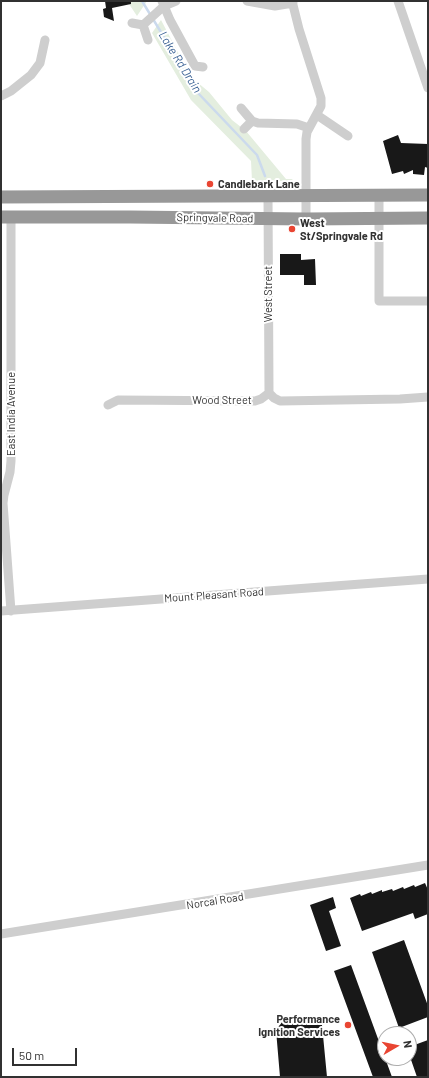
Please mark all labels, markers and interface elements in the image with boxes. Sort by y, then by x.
water label: Lake Rd Drain [155,29,205,95]
place label: Candlebark Lane [218,177,300,191]
marker: Candlebark Lane [205,179,215,189]
street label: Springvale Road [177,211,253,225]
place label: West St/Springvale Rd [300,216,383,242]
marker: West St/Springvale Rd [287,224,297,234]
street label: West Street [261,266,275,322]
street label: East India Avenue [4,372,18,456]
street label: Wood Street [192,393,252,407]
street label: Mount Pleasant Road [164,585,264,605]
street label: Norcal Road [185,890,245,912]
place label: Performance Ignition Services [258,1012,340,1038]
marker: Performance Ignition Services [343,1020,353,1030]
north arrow [377,1026,417,1066]
scale bar [14,1040,79,1066]
text: N [401,1040,415,1049]
text: 50 m [19,1048,44,1062]

